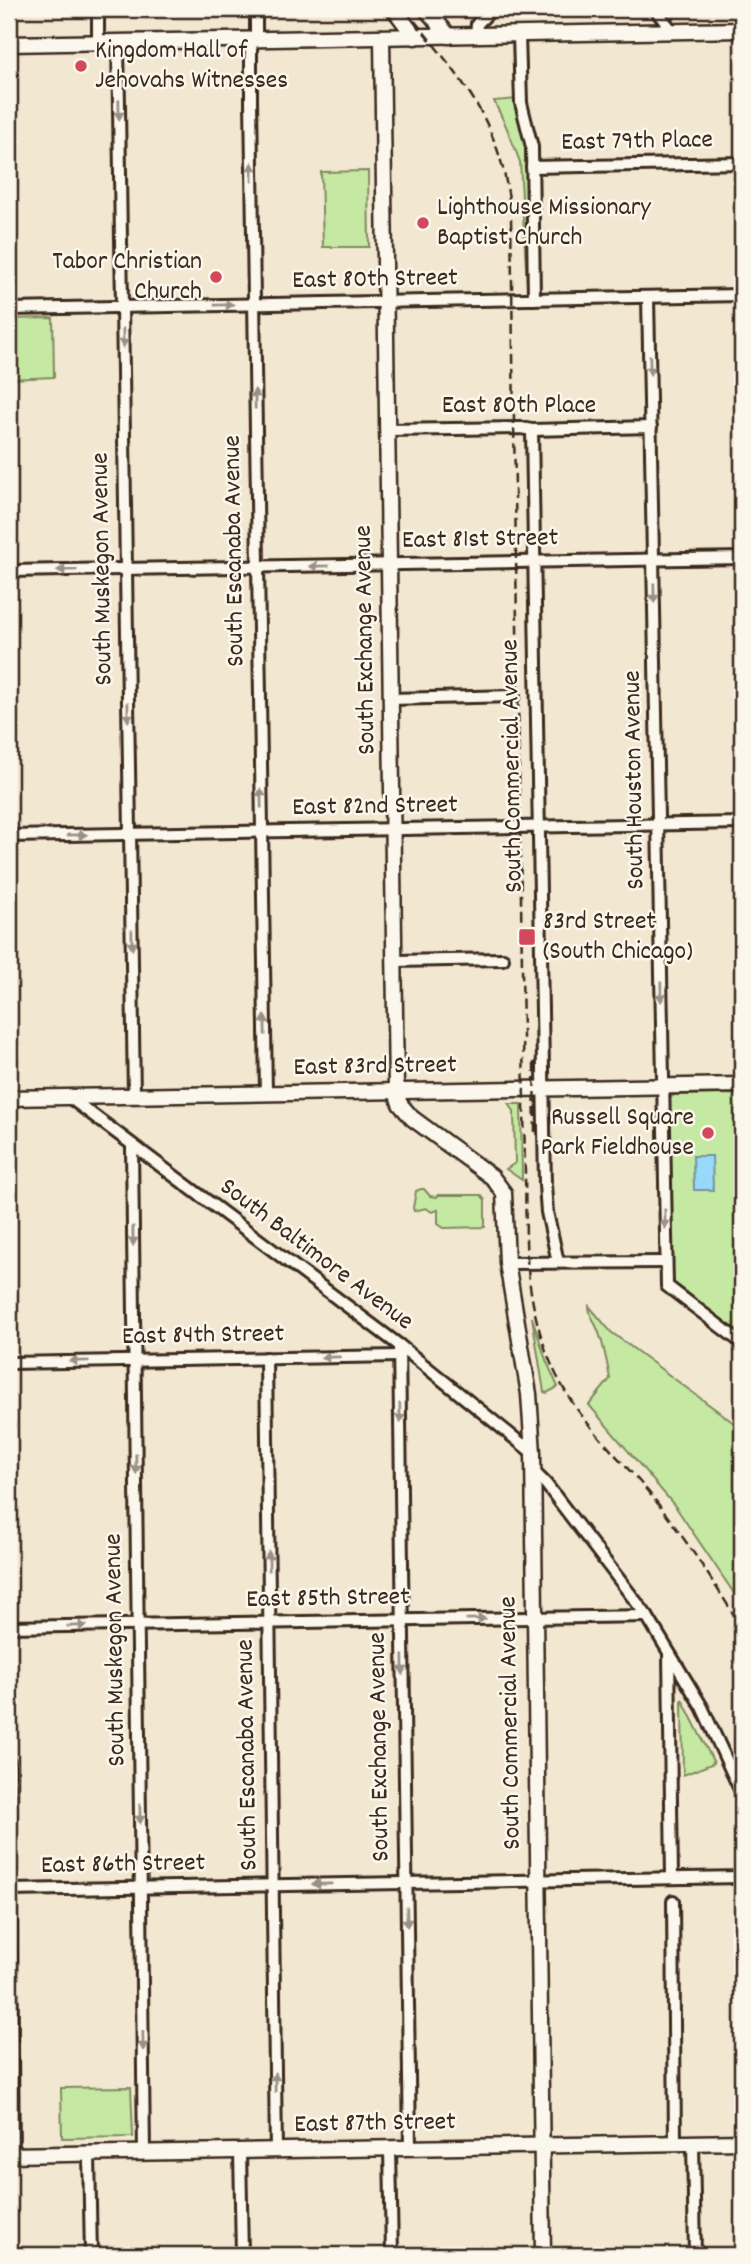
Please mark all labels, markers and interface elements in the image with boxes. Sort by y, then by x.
place label: Kingdom Hall of Jehovahs Witnesses [95,33,288,100]
marker: Kingdom Hall of Jehovahs Witnesses [73,58,89,74]
one-way arrow [114,100,125,122]
street label: East 79th Place [561,122,713,162]
one-way arrow [246,160,258,182]
place label: Lighthouse Missionary Baptist Church [437,190,651,257]
marker: Lighthouse Missionary Baptist Church [415,215,431,231]
place label: Tabor Christian Church [52,244,202,311]
street label: East 80th Street [292,260,459,300]
marker: Tabor Christian Church [208,269,224,285]
one-way arrow [213,299,235,311]
one-way arrow [117,327,129,349]
one-way arrow [644,355,655,377]
one-way arrow [249,388,261,410]
street label: East 80th Place [442,388,596,425]
street label: South Escanaba Avenue [214,435,256,667]
street label: South Muskegon Avenue [82,452,124,686]
street label: East 81st Street [402,520,559,560]
street label: South Exchange Avenue [345,525,387,755]
one-way arrow [308,560,330,571]
one-way arrow [56,564,78,576]
one-way arrow [648,582,660,604]
street label: South Commercial Avenue [492,639,534,893]
street label: South Houston Avenue [615,670,655,890]
one-way arrow [123,702,134,724]
one-way arrow [256,787,267,809]
street label: East 82nd Street [292,787,459,827]
one-way arrow [66,829,88,841]
place label: 83rd Street (South Chicago) [543,904,693,971]
marker: 83rd Street (South Chicago) [517,927,537,947]
one-way arrow [126,929,138,951]
one-way arrow [655,981,667,1003]
one-way arrow [259,1014,271,1036]
street label: East 83rd Street [293,1047,457,1087]
place label: Russell Square Park Fieldhouse [540,1100,694,1167]
marker: Russell Square Park Fieldhouse [700,1125,716,1141]
street label: South Baltimore Avenue [211,1170,421,1340]
one-way arrow [660,1209,671,1231]
one-way arrow [127,1225,139,1247]
street label: East 84th Street [122,1316,285,1356]
one-way arrow [319,1351,341,1363]
one-way arrow [67,1356,89,1367]
one-way arrow [394,1402,405,1424]
one-way arrow [130,1453,142,1475]
street label: South Muskegon Avenue [95,1533,137,1767]
one-way arrow [263,1550,275,1572]
street label: East 85th Street [246,1579,411,1619]
street label: South Commercial Avenue [490,1596,532,1850]
one-way arrow [465,1613,487,1625]
one-way arrow [66,1620,88,1632]
street label: South Exchange Avenue [359,1632,401,1862]
street label: South Escanaba Avenue [227,1639,269,1871]
one-way arrow [397,1654,409,1676]
one-way arrow [134,1803,146,1825]
street label: East 86th Street [41,1845,206,1885]
one-way arrow [311,1878,333,1890]
one-way arrow [401,1906,412,1928]
one-way arrow [137,2030,149,2052]
one-way arrow [269,2071,281,2093]
street label: East 87th Street [294,2104,456,2144]

